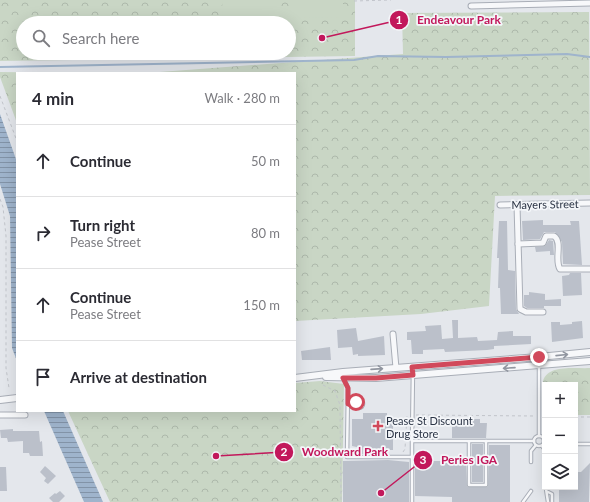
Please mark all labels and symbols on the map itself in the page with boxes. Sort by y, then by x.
callout: Endeavour Park [389,8,509,32]
text: 1 [396,12,403,27]
text: Endeavour Park [417,12,502,27]
street label: Mayers Street [511,197,579,211]
route end [530,348,548,366]
one-way arrow [555,351,568,359]
one-way arrow [503,364,516,371]
one-way arrow [370,366,383,373]
route start [347,393,365,411]
place label: Pease St Discount Drug Store [386,414,473,440]
marker: Pease St Discount Drug Store [373,421,383,431]
callout: Woodward Park [274,440,396,464]
text: 2 [281,444,288,459]
text: Woodward Park [302,444,389,459]
callout: Peries IGA [413,448,505,472]
text: 3 [420,452,427,467]
text: Peries IGA [441,452,498,467]

